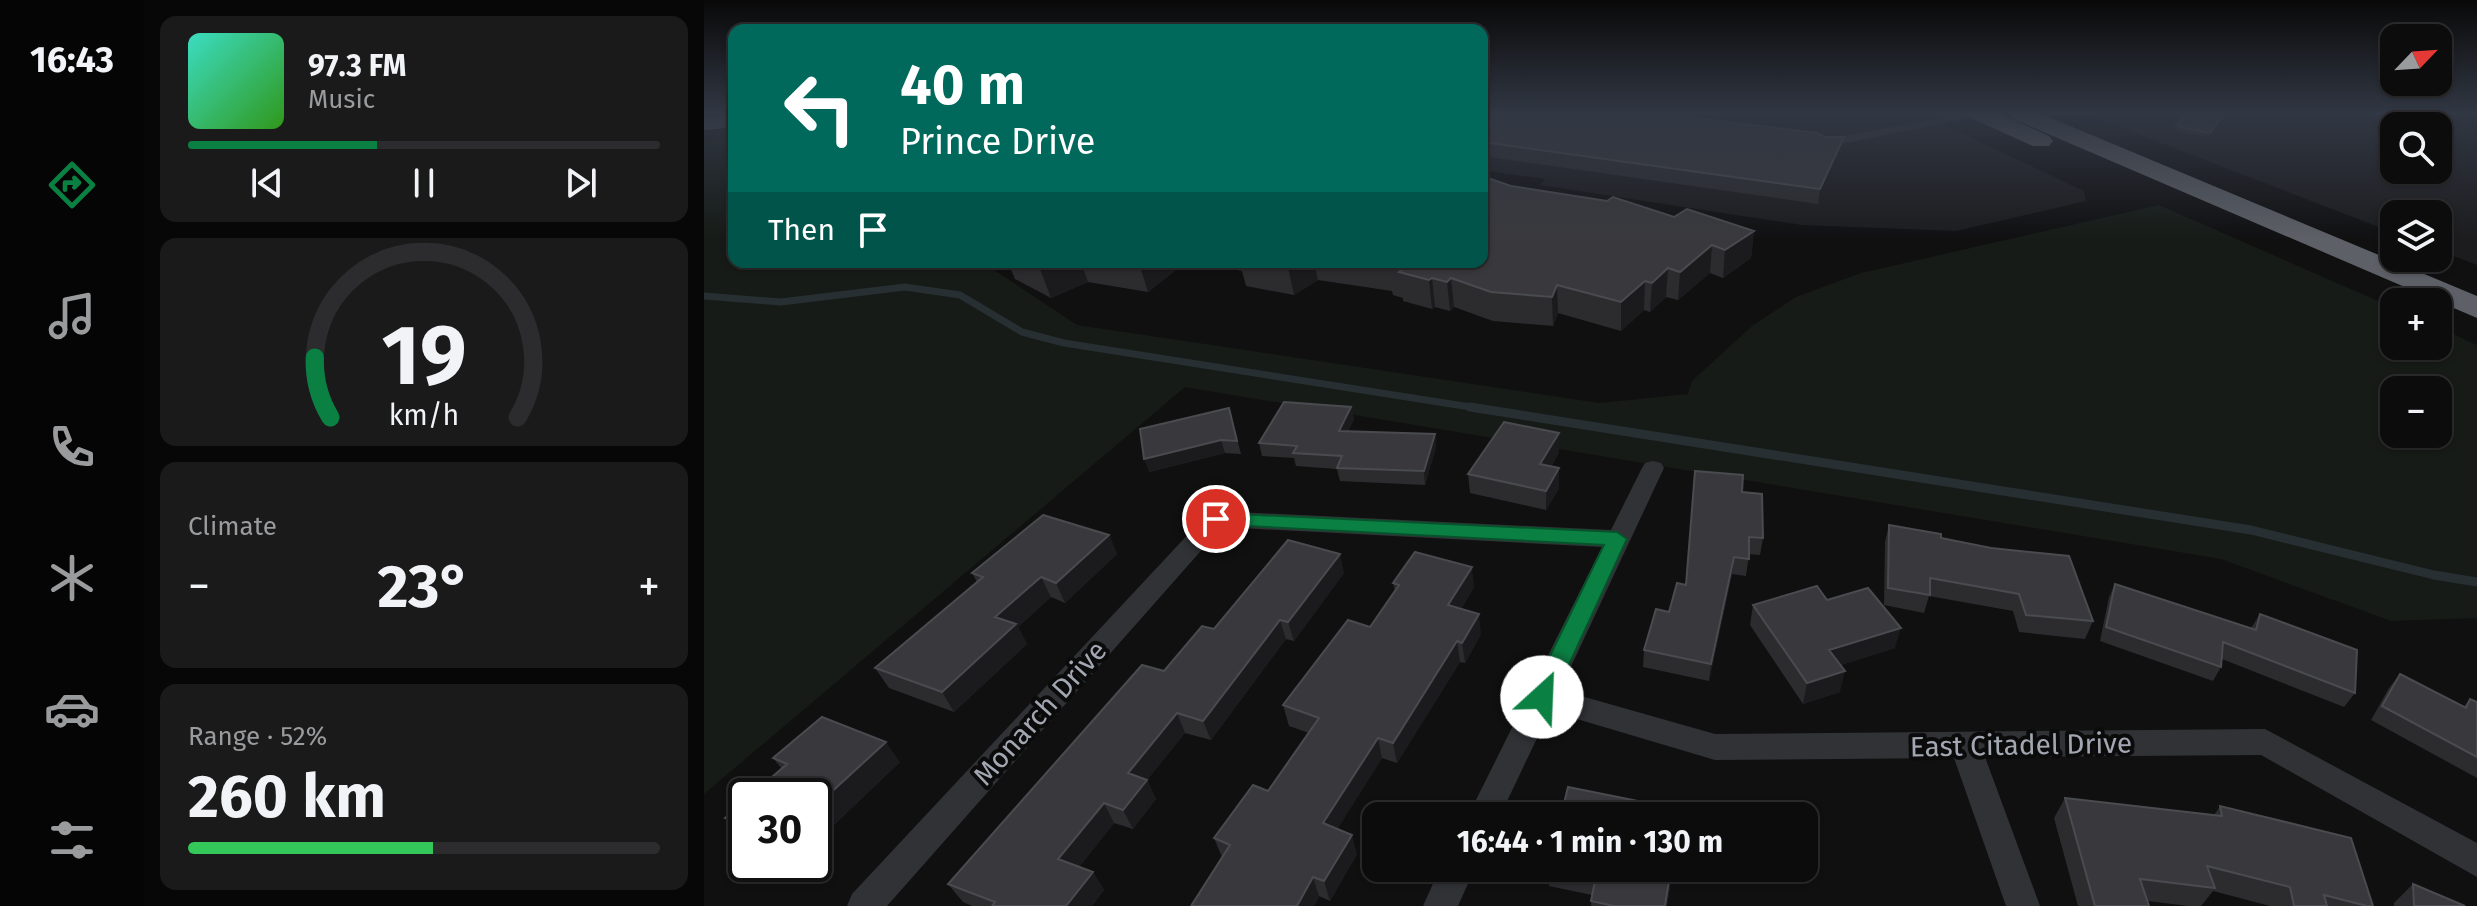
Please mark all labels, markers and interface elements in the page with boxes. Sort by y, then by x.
north arrow [2380,24,2452,96]
map controls [2380,24,2452,448]
text: 16:43 [30,38,114,82]
text: 97.3 FM [308,48,406,84]
text: 40 m [900,52,1025,119]
icon: left [768,56,872,160]
text: Music [308,84,375,115]
button: search [2380,112,2452,184]
text: Prince Drive [900,120,1095,164]
icon: directions [44,157,100,213]
icon: previous [245,161,289,205]
icon: pause [402,161,446,205]
icon: next [559,161,603,205]
button: layers [2380,200,2452,272]
icon: arrive [851,208,895,252]
text: Then [768,212,835,248]
icon: music [44,288,100,344]
button: + [2380,288,2452,360]
text: 19 [381,306,467,406]
button: − [2380,376,2452,448]
text: km/h [389,398,459,433]
icon: phone [44,419,100,475]
pin [1182,485,1250,553]
icon: arrive [1194,497,1238,541]
text: Climate [188,511,277,542]
icon: climate [44,550,100,606]
text: 23° [377,551,471,623]
text: − [188,560,210,613]
text: + [638,560,660,613]
street label: Monarch Drive [967,634,1113,792]
position arrow [1500,655,1584,739]
icon: car [44,681,100,737]
text: Range · 52% [188,721,327,752]
street label: East Citadel Drive [1910,727,2132,763]
text: 260 km [188,761,386,833]
speed limit sign: 30 [728,778,832,882]
icon: filters [44,812,100,868]
text: 16:44 · 1 min · 130 m [1457,824,1723,860]

